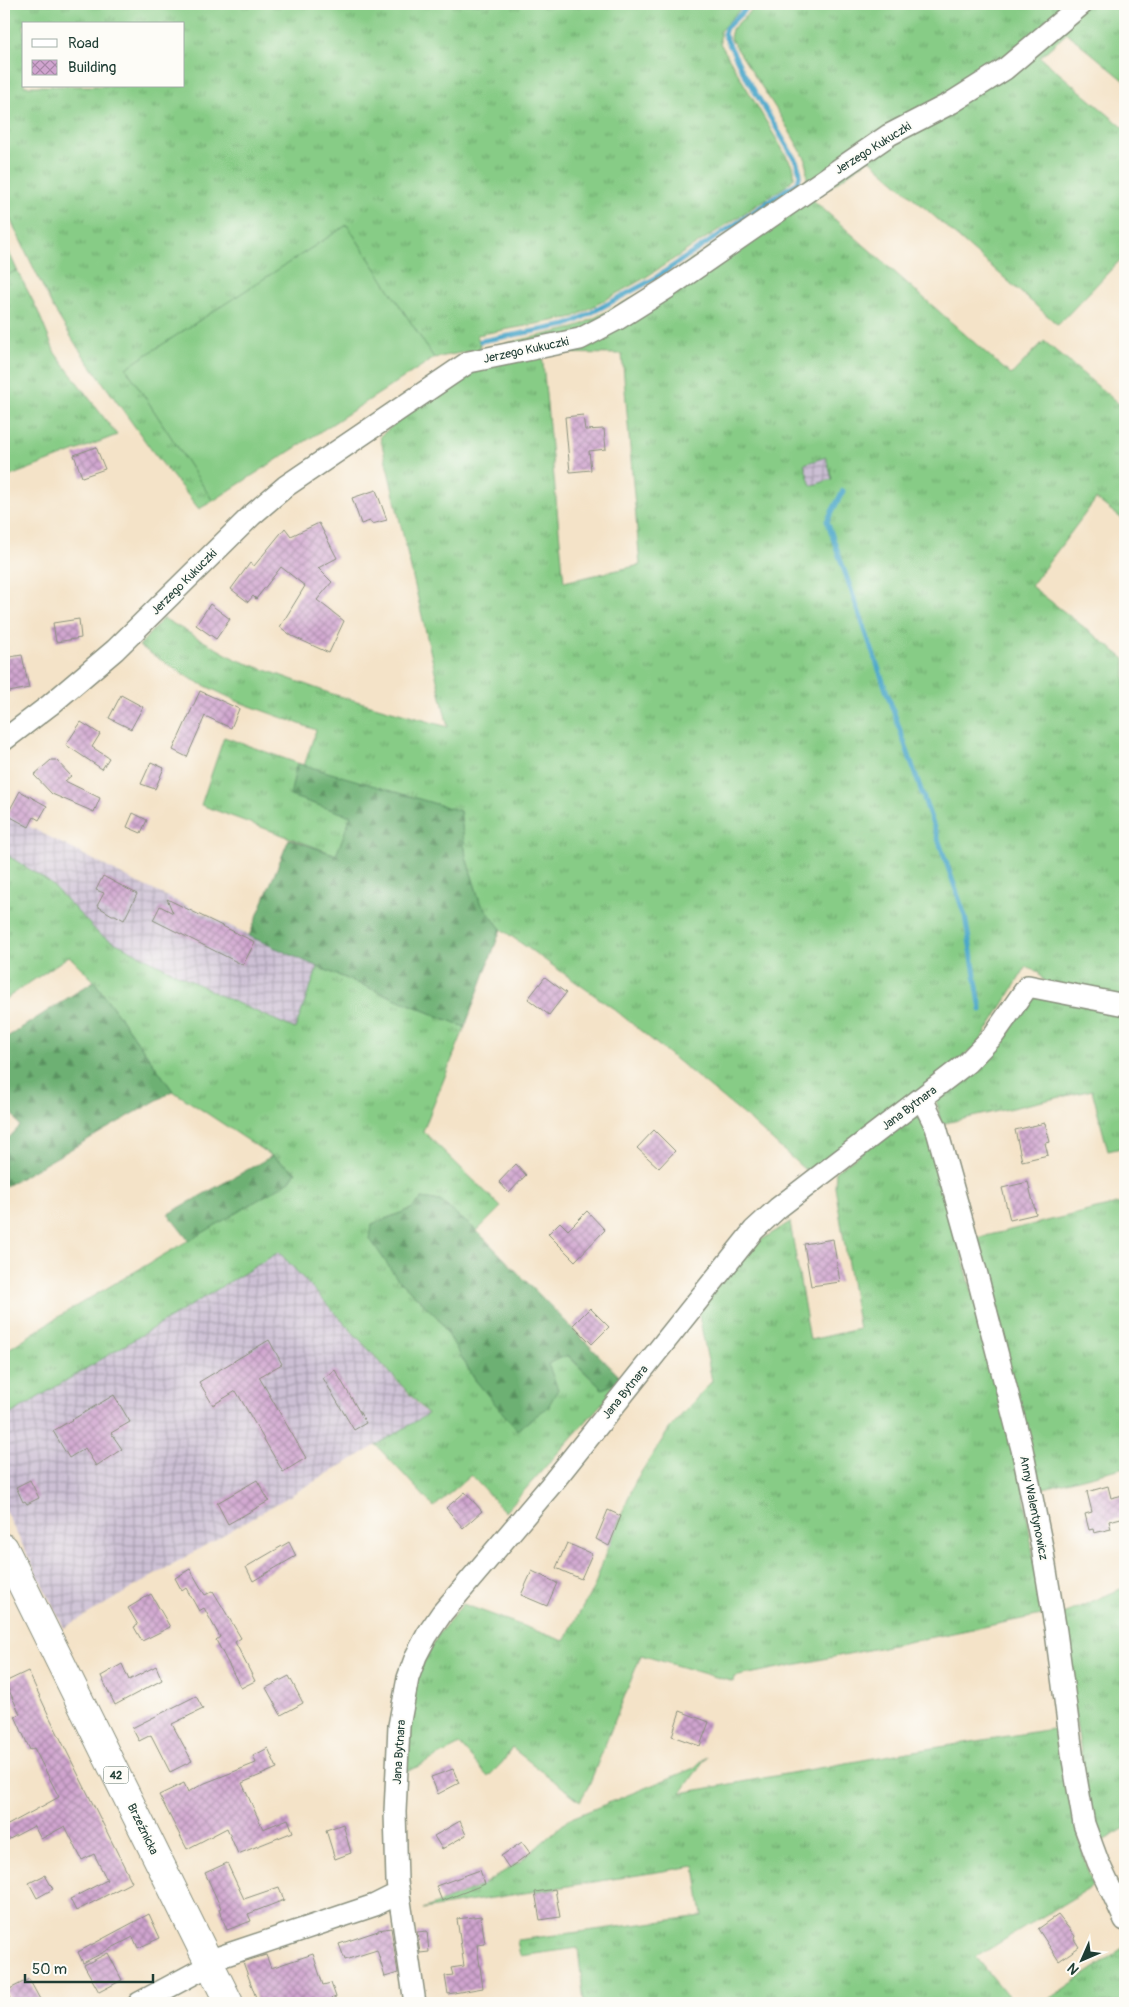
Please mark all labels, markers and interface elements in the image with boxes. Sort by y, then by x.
legend [22,22,185,88]
text: Road [68,34,99,53]
text: Building [68,58,116,77]
street label: Jerzego Kukuczki [832,119,914,178]
street label: Jerzego Kukuczki [482,334,570,367]
street label: Jerzego Kukuczki [148,546,220,618]
street label: Jana Bytnara [879,1083,940,1134]
street label: Jana Bytnara [599,1362,652,1422]
street label: Anny Walentynowicz [1016,1455,1051,1561]
street label: Jana Bytnara [390,1719,409,1785]
road number: 42 [104,1766,128,1784]
street label: Brzeźnicka [124,1801,162,1858]
north arrow [1056,1934,1106,1984]
scale bar [25,1952,152,1984]
text: N [1064,1959,1083,1978]
text: 50 m [32,1960,67,1979]

